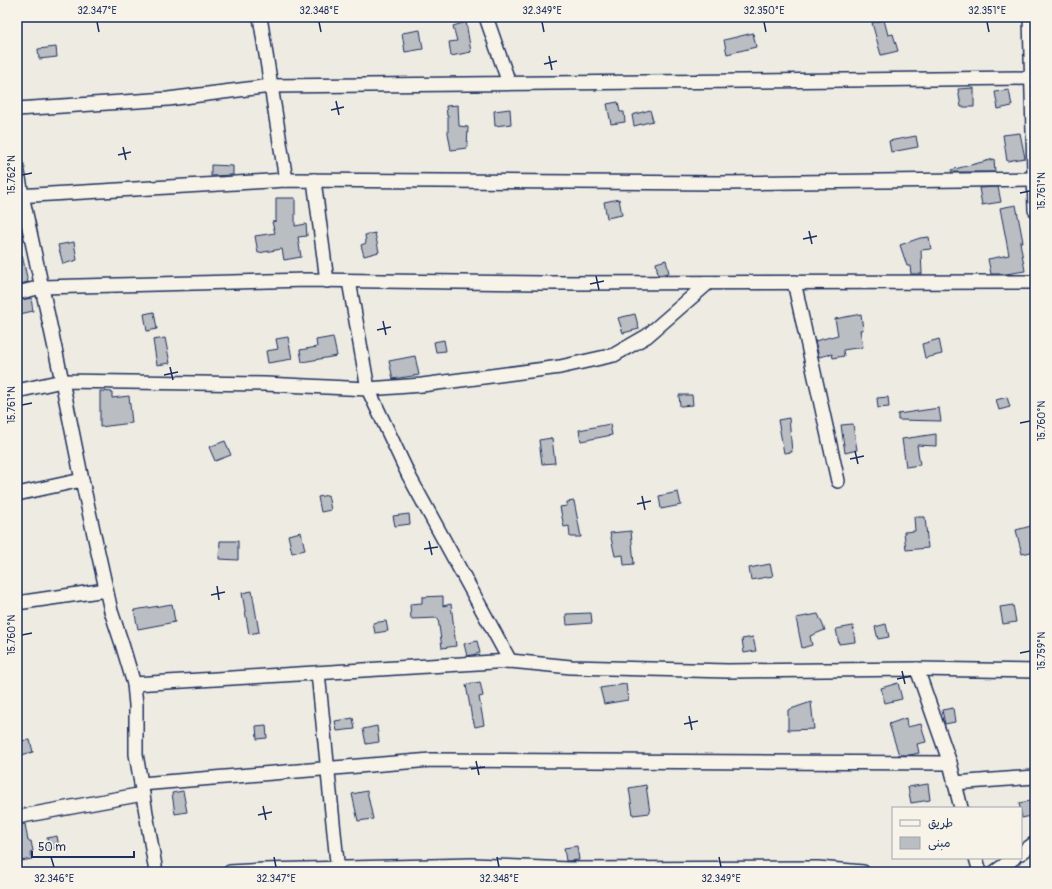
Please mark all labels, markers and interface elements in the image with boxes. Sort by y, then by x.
text: 32.347°E [77,5,117,17]
text: 32.348°E [299,5,339,17]
text: 32.349°E [522,5,562,17]
text: 32.350°E [744,5,784,17]
text: 32.351°E [968,5,1006,17]
text: 15.762°N [6,155,18,195]
text: 15.761°N [1036,172,1048,210]
text: 15.761°N [6,386,18,424]
text: 15.760°N [1036,400,1048,441]
text: 15.760°N [6,614,18,655]
text: 15.759°N [1036,632,1048,670]
legend [892,807,1022,859]
text: طريق [928,816,953,831]
scale bar [32,833,134,859]
text: مبنى [928,836,951,851]
text: 50 m [38,840,66,855]
text: 32.346°E [34,873,74,885]
text: 32.347°E [256,873,296,885]
text: 32.348°E [479,873,519,885]
text: 32.349°E [701,873,741,885]

